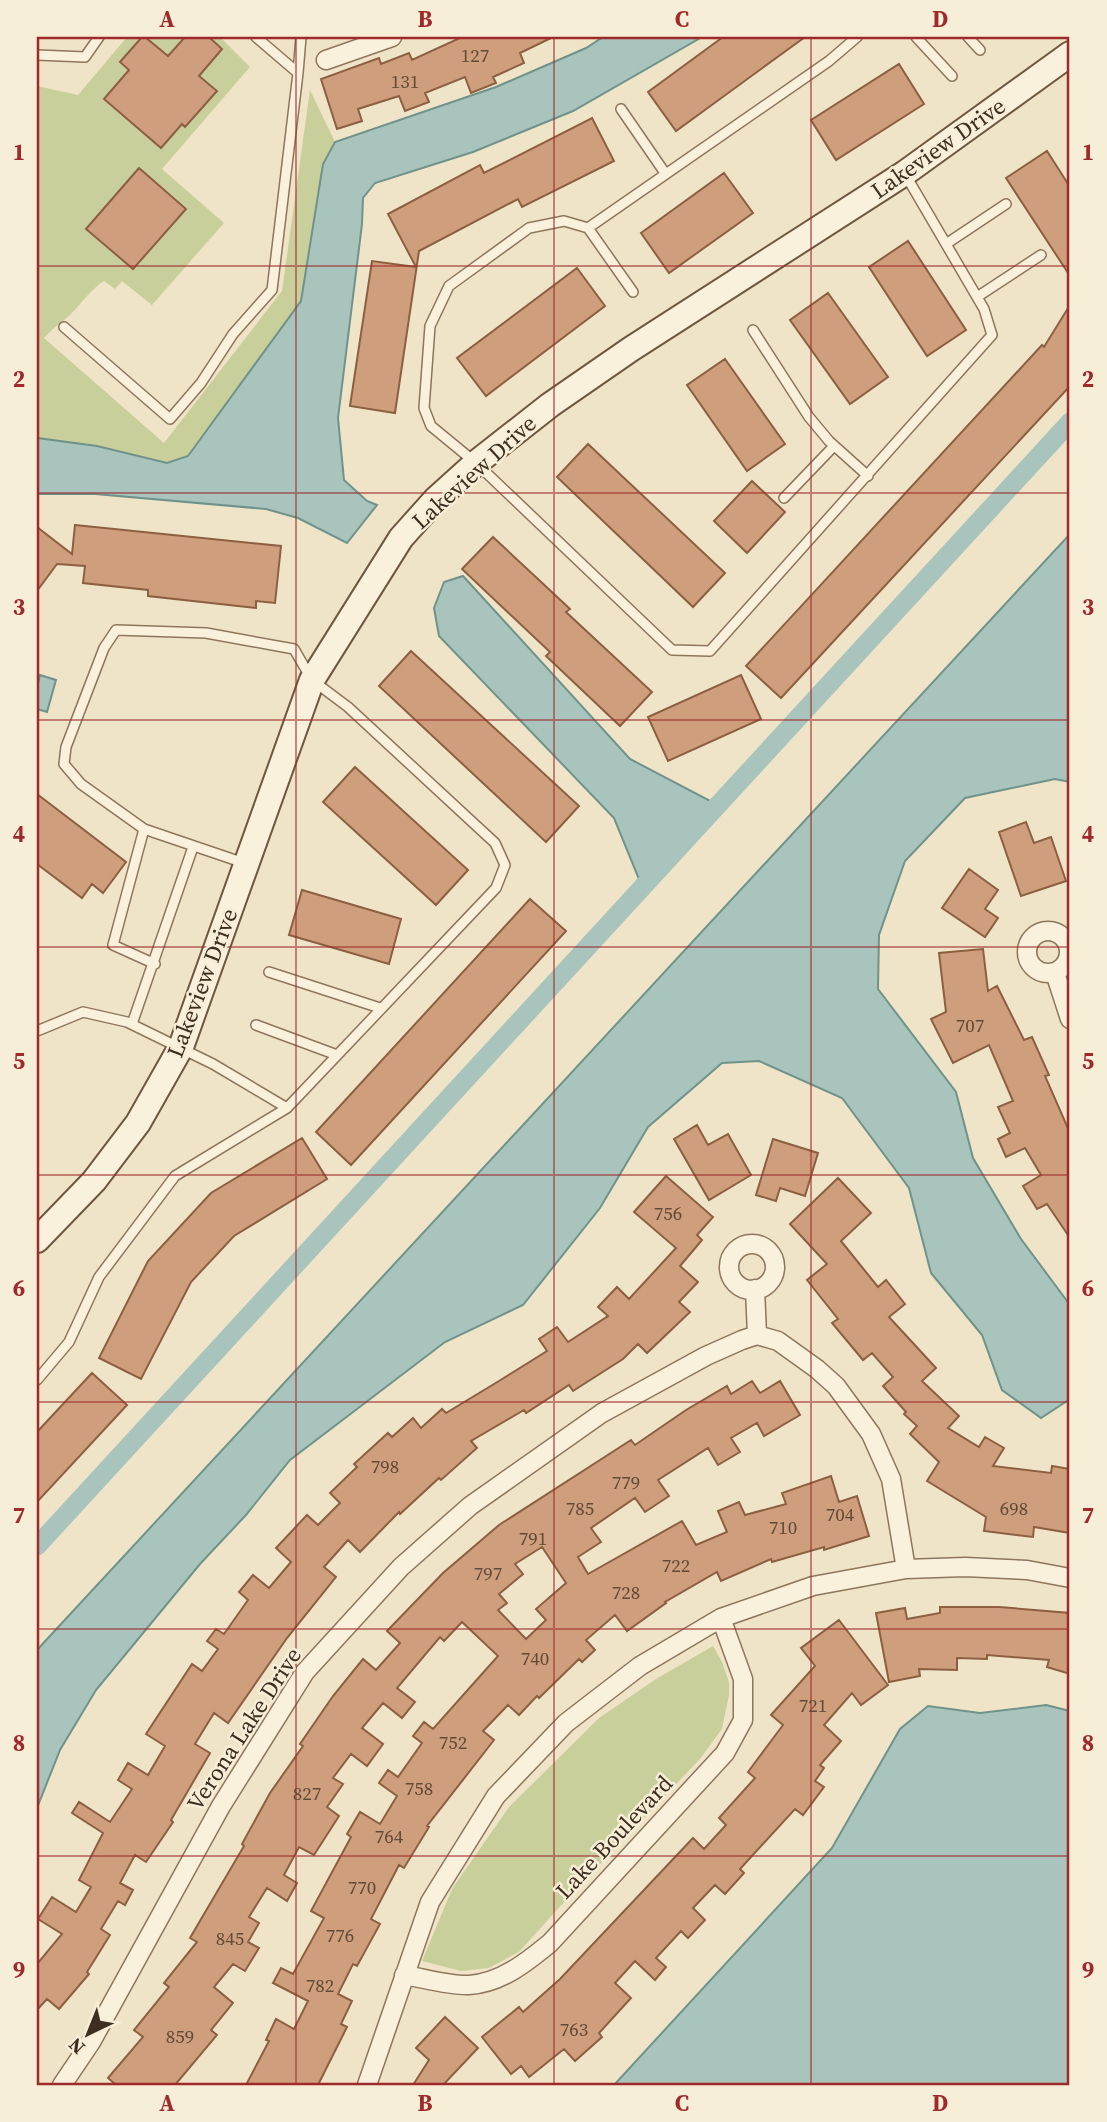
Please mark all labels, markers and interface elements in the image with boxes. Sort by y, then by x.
text: A [159,3,175,35]
text: B [418,3,433,35]
text: C [675,3,689,35]
text: D [932,3,948,35]
house number: 127 [461,42,489,68]
house number: 131 [391,68,419,94]
street label: Lakeview Drive [864,90,1012,206]
text: 1 [13,136,25,168]
text: 1 [1082,136,1094,168]
text: 2 [13,363,25,395]
text: 2 [1082,363,1094,395]
street label: Lakeview Drive [405,407,543,537]
text: 3 [13,591,25,623]
text: 3 [1082,591,1094,623]
text: 4 [13,818,25,850]
text: 4 [1082,818,1094,850]
street label: Lakeview Drive [159,904,245,1062]
house number: 707 [956,1012,984,1038]
text: 5 [13,1045,25,1077]
text: 5 [1082,1045,1094,1077]
house number: 756 [654,1200,682,1226]
text: 6 [13,1272,25,1304]
text: 6 [1082,1272,1094,1304]
house number: 798 [371,1453,399,1479]
house number: 779 [612,1469,640,1495]
house number: 785 [566,1495,594,1521]
house number: 698 [1000,1495,1028,1521]
text: 7 [13,1499,25,1531]
text: 7 [1082,1499,1094,1531]
house number: 704 [826,1501,855,1527]
house number: 710 [769,1514,797,1540]
house number: 791 [519,1525,547,1551]
house number: 722 [662,1552,690,1578]
house number: 797 [474,1560,502,1586]
house number: 728 [612,1579,640,1605]
street label: Verona Lake Drive [179,1641,309,1817]
house number: 740 [521,1645,549,1671]
house number: 721 [799,1692,827,1718]
text: 8 [13,1727,25,1759]
text: 8 [1082,1727,1094,1759]
house number: 752 [439,1729,467,1755]
street label: Lake Boulevard [548,1768,680,1906]
house number: 758 [405,1775,433,1801]
house number: 827 [293,1780,321,1806]
house number: 764 [375,1823,404,1849]
house number: 770 [348,1874,376,1900]
house number: 776 [326,1922,354,1948]
house number: 845 [216,1925,244,1951]
text: 9 [13,1954,25,1986]
text: 9 [1082,1954,1094,1986]
house number: 782 [306,1972,334,1998]
north arrow [52,2000,122,2070]
house number: 763 [560,2016,588,2042]
house number: 859 [166,2023,194,2049]
text: N [62,2032,90,2061]
text: A [159,2087,175,2119]
text: B [418,2087,433,2119]
text: C [675,2087,689,2119]
text: D [932,2087,948,2119]

